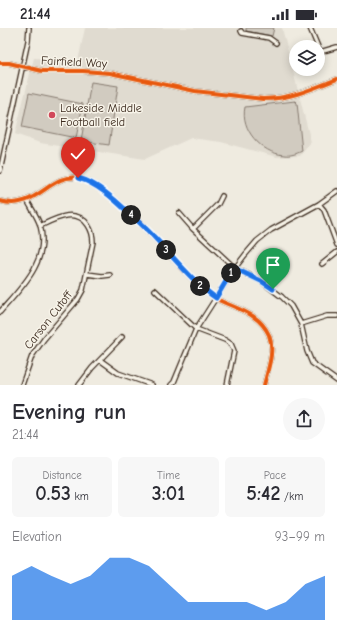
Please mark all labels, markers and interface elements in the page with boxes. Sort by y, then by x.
text: 21:44 [20,5,51,23]
map controls [289,40,325,76]
button: layers [289,40,325,76]
street label: Fairfield Way [41,53,108,71]
place label: Lakeside Middle Football field [60,101,142,129]
marker: Lakeside Middle Football field [47,110,57,120]
pin [61,137,95,178]
icon: check [67,143,89,165]
pin: 4 [121,205,141,225]
text: 4 [128,208,134,221]
pin: 3 [156,240,176,260]
text: 3 [163,243,169,256]
pin [256,248,290,289]
icon: arrive [262,254,284,276]
pin: 1 [221,263,241,283]
text: 1 [229,266,233,279]
pin: 2 [190,276,210,296]
text: 2 [197,279,203,292]
street label: Carson Cutoff [21,288,75,352]
button: share [283,398,325,440]
text: Evening run [12,399,126,425]
text: 21:44 [12,427,39,442]
text: Distance [42,469,82,482]
text: Time [157,469,180,482]
text: Pace [264,469,286,482]
text: 0.53 [35,482,71,505]
text: 3:01 [152,482,185,505]
text: 5:42 [246,482,280,505]
text: km [71,490,89,503]
text: /km [280,490,303,503]
text: Elevation [12,529,62,544]
text: 93–99 m [275,529,325,544]

